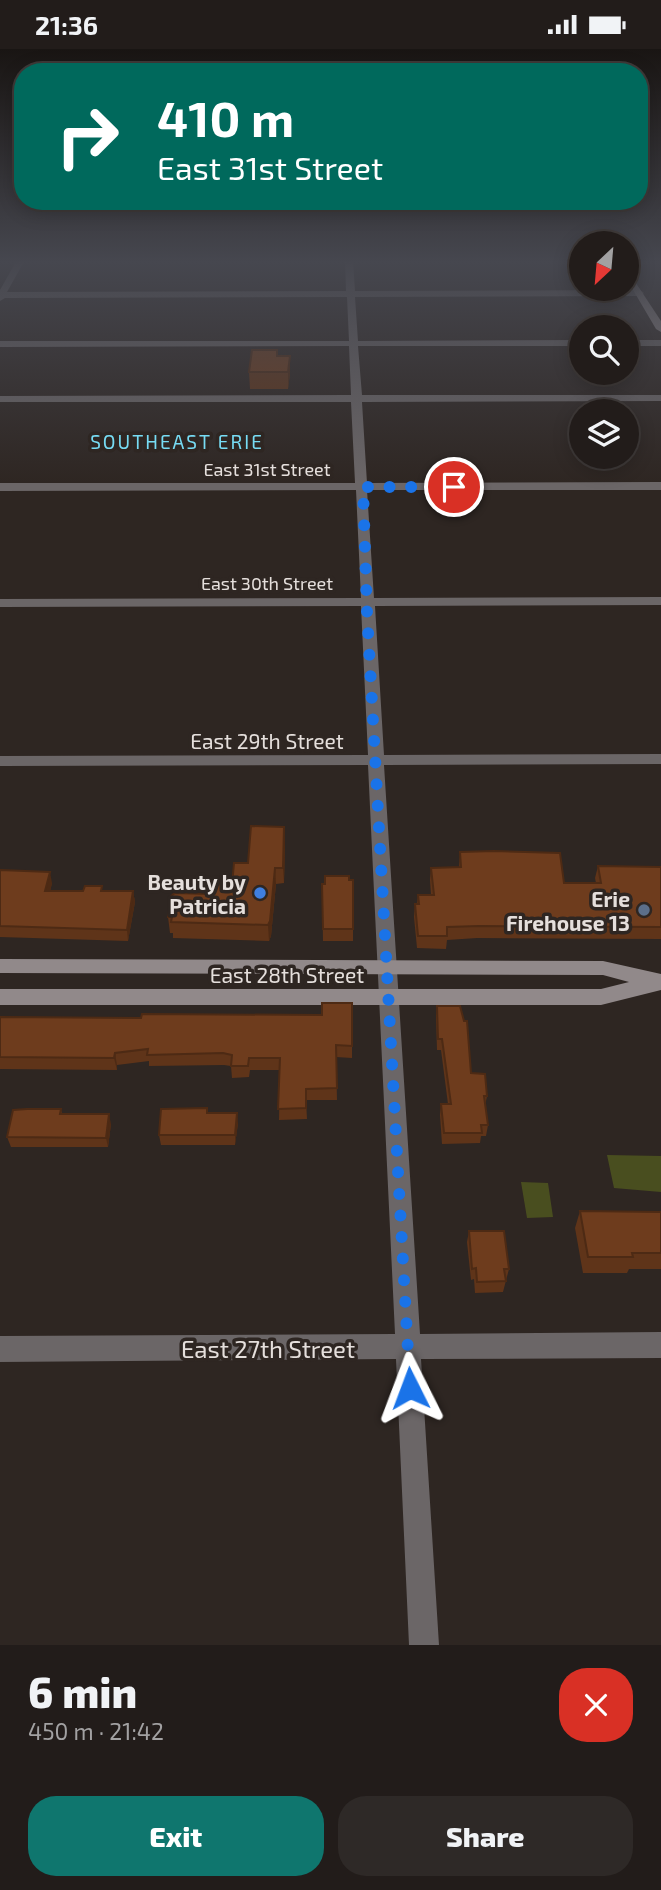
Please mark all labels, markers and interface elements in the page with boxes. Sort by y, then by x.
text: 21:36 [35,9,98,40]
text: 410 m [157,88,294,147]
icon: right [42,91,133,182]
text: East 31st Street [157,148,383,186]
north arrow [569,231,639,301]
map controls [569,231,639,469]
button: search [569,315,639,385]
button: layers [569,399,639,469]
district label: SOUTHEAST ERIE [90,430,264,453]
pin [424,457,484,517]
street label: East 31st Street [203,458,331,480]
icon: arrive [435,468,473,506]
street label: East 30th Street [201,572,333,594]
street label: East 29th Street [190,728,344,753]
place label: Beauty by Patricia [148,869,246,918]
marker: Beauty by Patricia [252,885,268,901]
place label: Erie Firehouse 13 [506,886,630,935]
marker: Erie Firehouse 13 [636,902,652,918]
street label: East 28th Street [210,962,364,987]
street label: East 27th Street [181,1334,355,1363]
position arrow [373,1351,447,1425]
text: 6 min [28,1666,137,1716]
button: close [559,1668,633,1742]
text: 450 m · 21:42 [28,1717,164,1745]
button: Exit [28,1796,324,1876]
button: Share [338,1796,633,1876]

